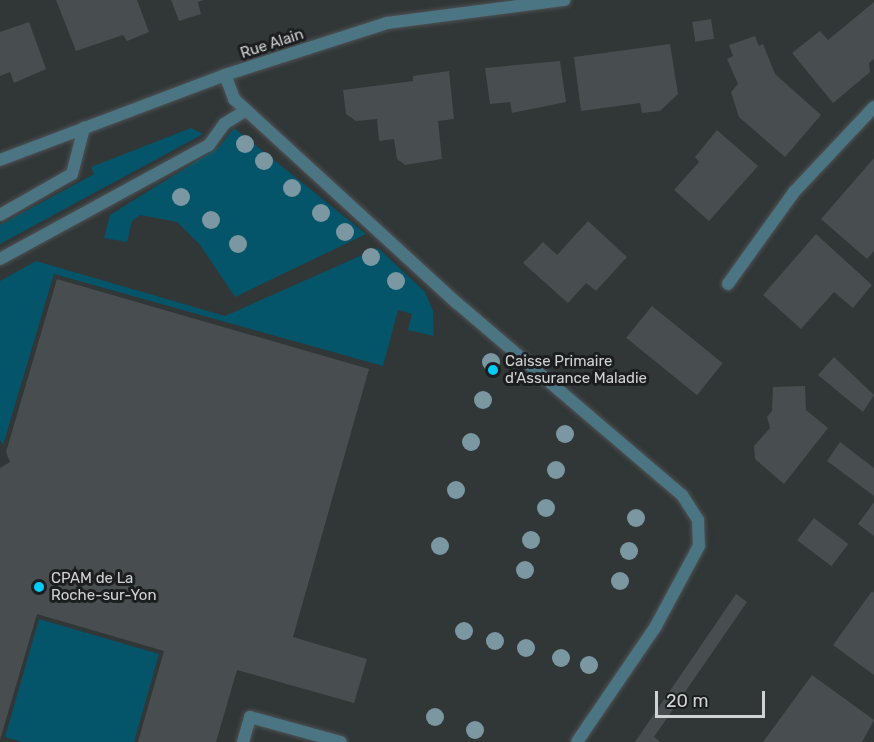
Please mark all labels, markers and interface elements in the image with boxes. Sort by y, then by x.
street label: Rue Alain [238,25,306,63]
place label: Caisse Primaire d'Assurance Maladie [505,352,647,387]
marker: Caisse Primaire d'Assurance Maladie [486,363,500,377]
place label: CPAM de La Roche-sur-Yon [51,569,157,604]
marker: CPAM de La Roche-sur-Yon [32,580,46,594]
scale bar [658,679,768,717]
text: 20 m [666,690,708,712]

